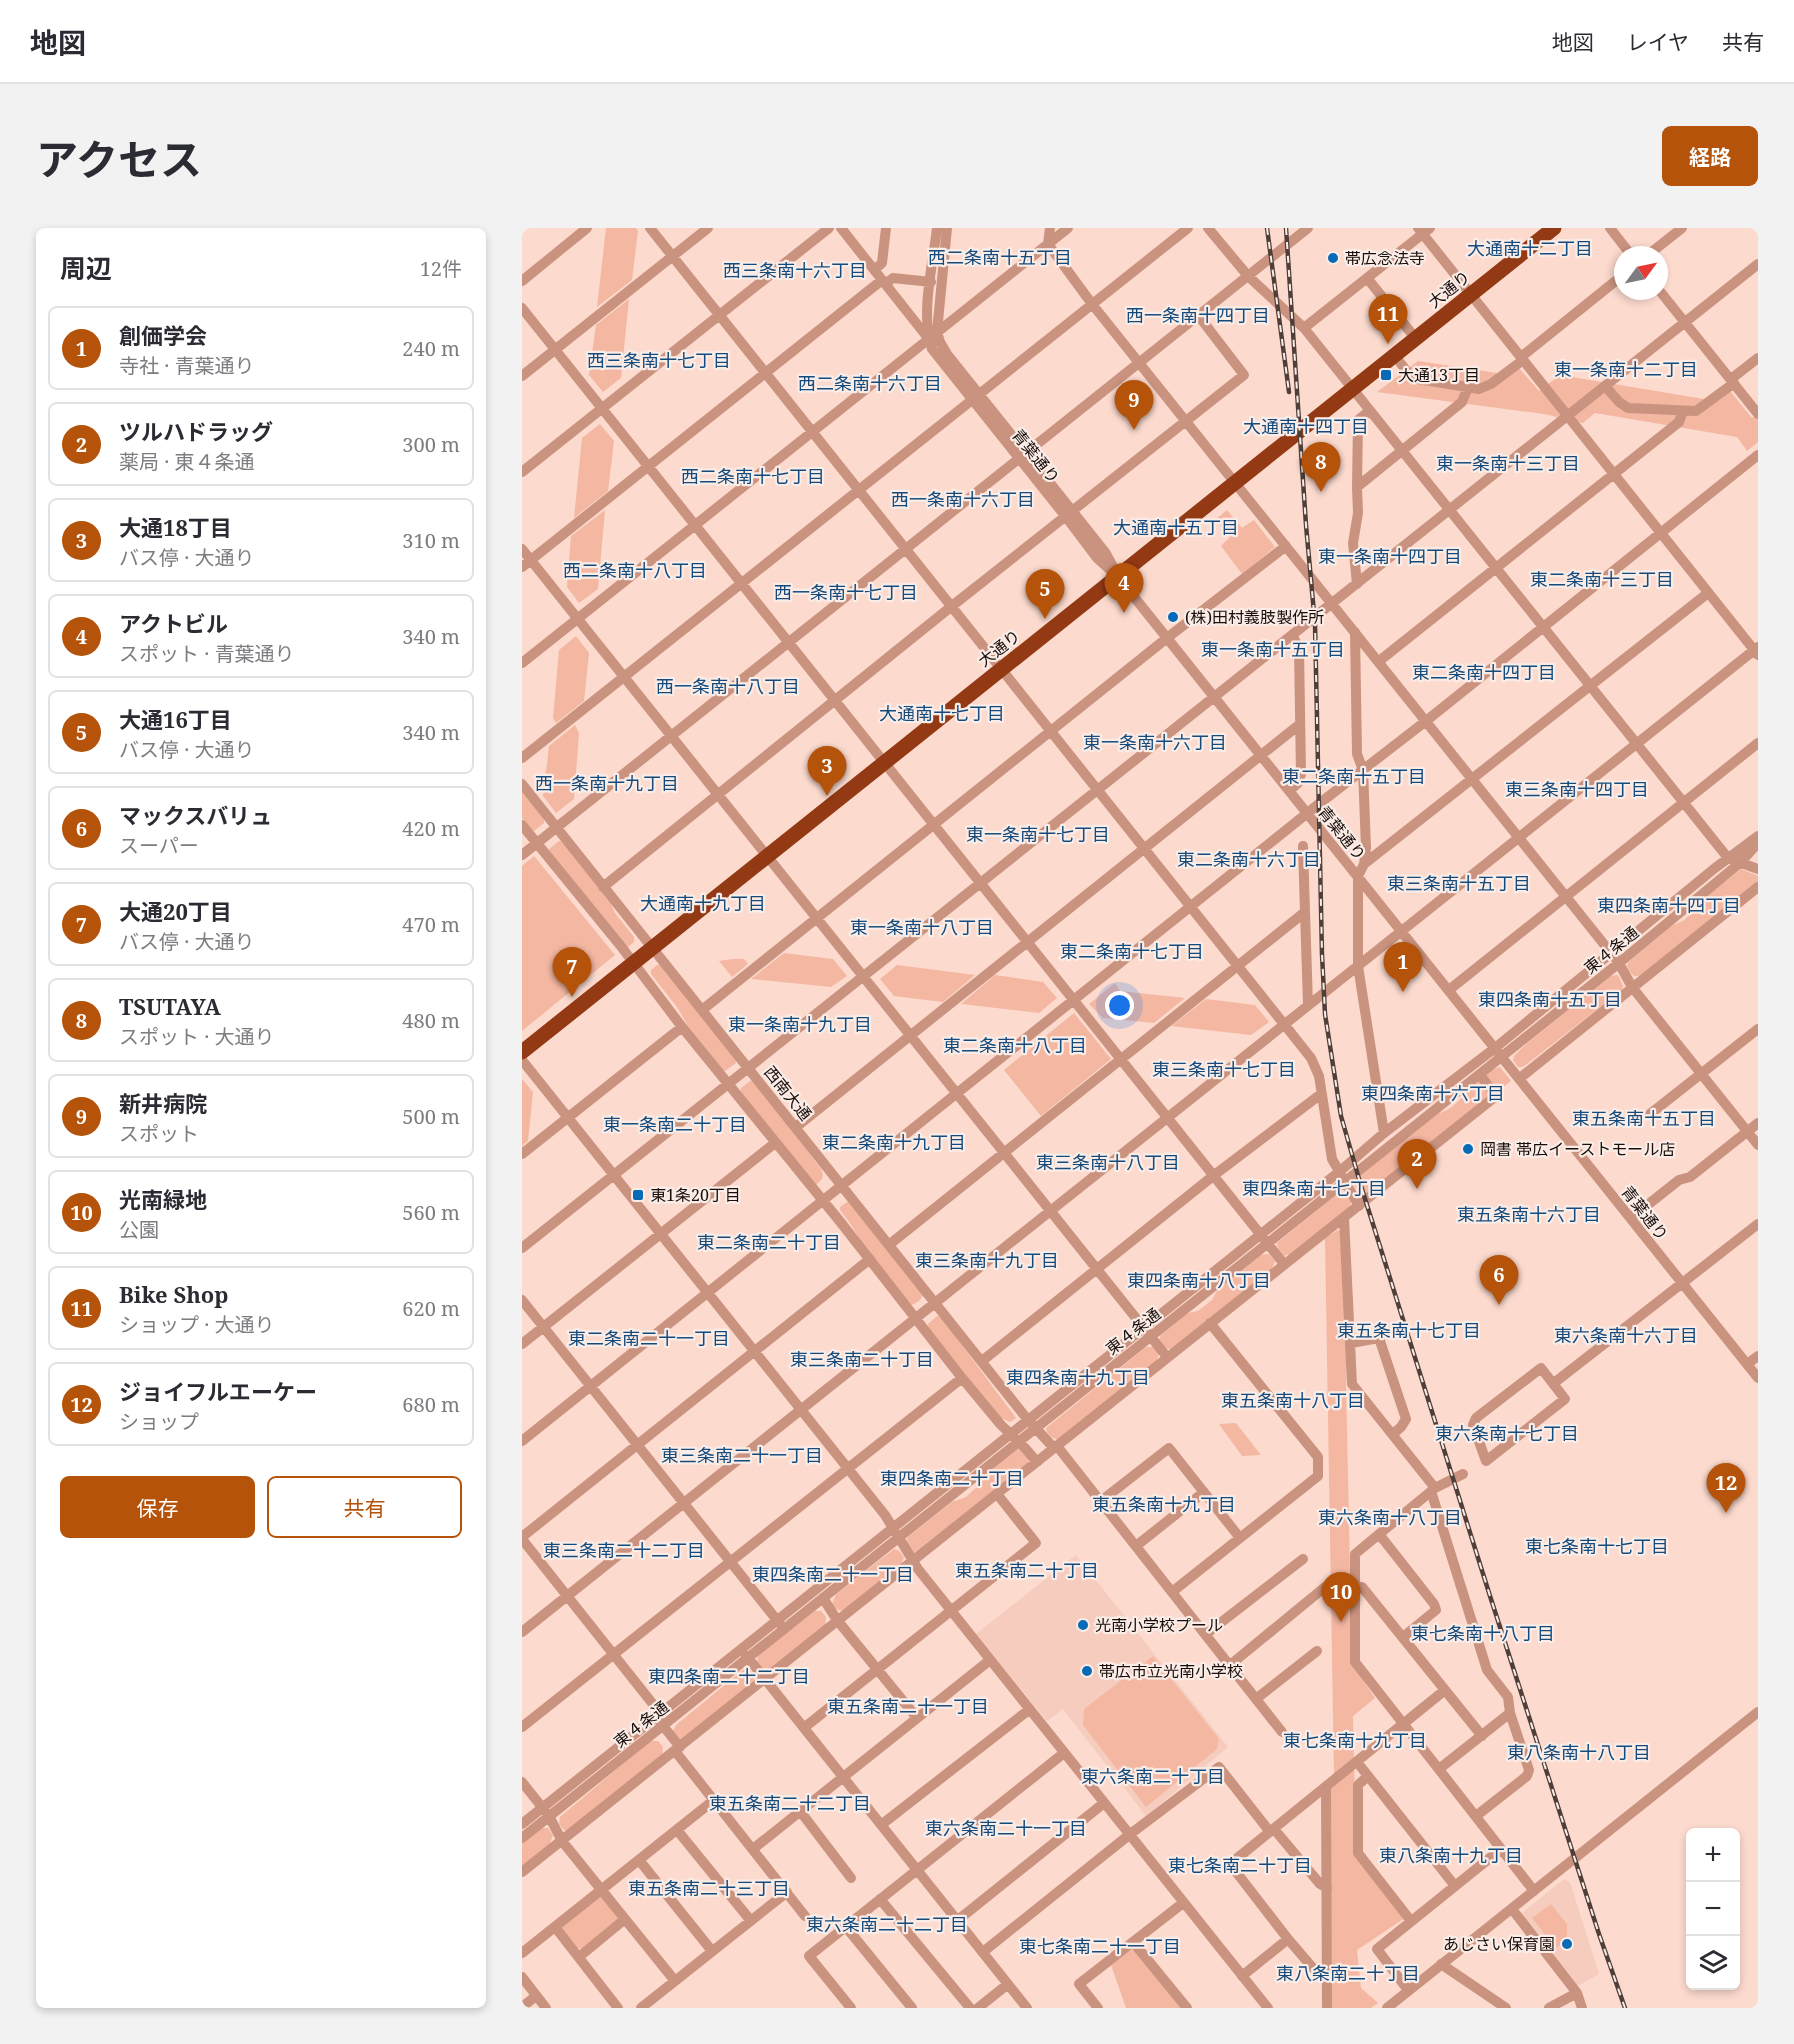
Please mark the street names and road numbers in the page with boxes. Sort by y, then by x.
street label: 大通り [1423,265,1475,313]
street label: 青葉通り [1007,424,1065,488]
street label: 大通り [973,625,1025,671]
street label: 青葉通り [1313,801,1371,865]
street label: 東４条通 [1579,921,1643,979]
street label: 西南大通 [759,1061,817,1125]
street label: 青葉通り [1617,1181,1673,1245]
street label: 東４条通 [1101,1303,1165,1359]
street label: 東４条通 [609,1696,673,1752]

